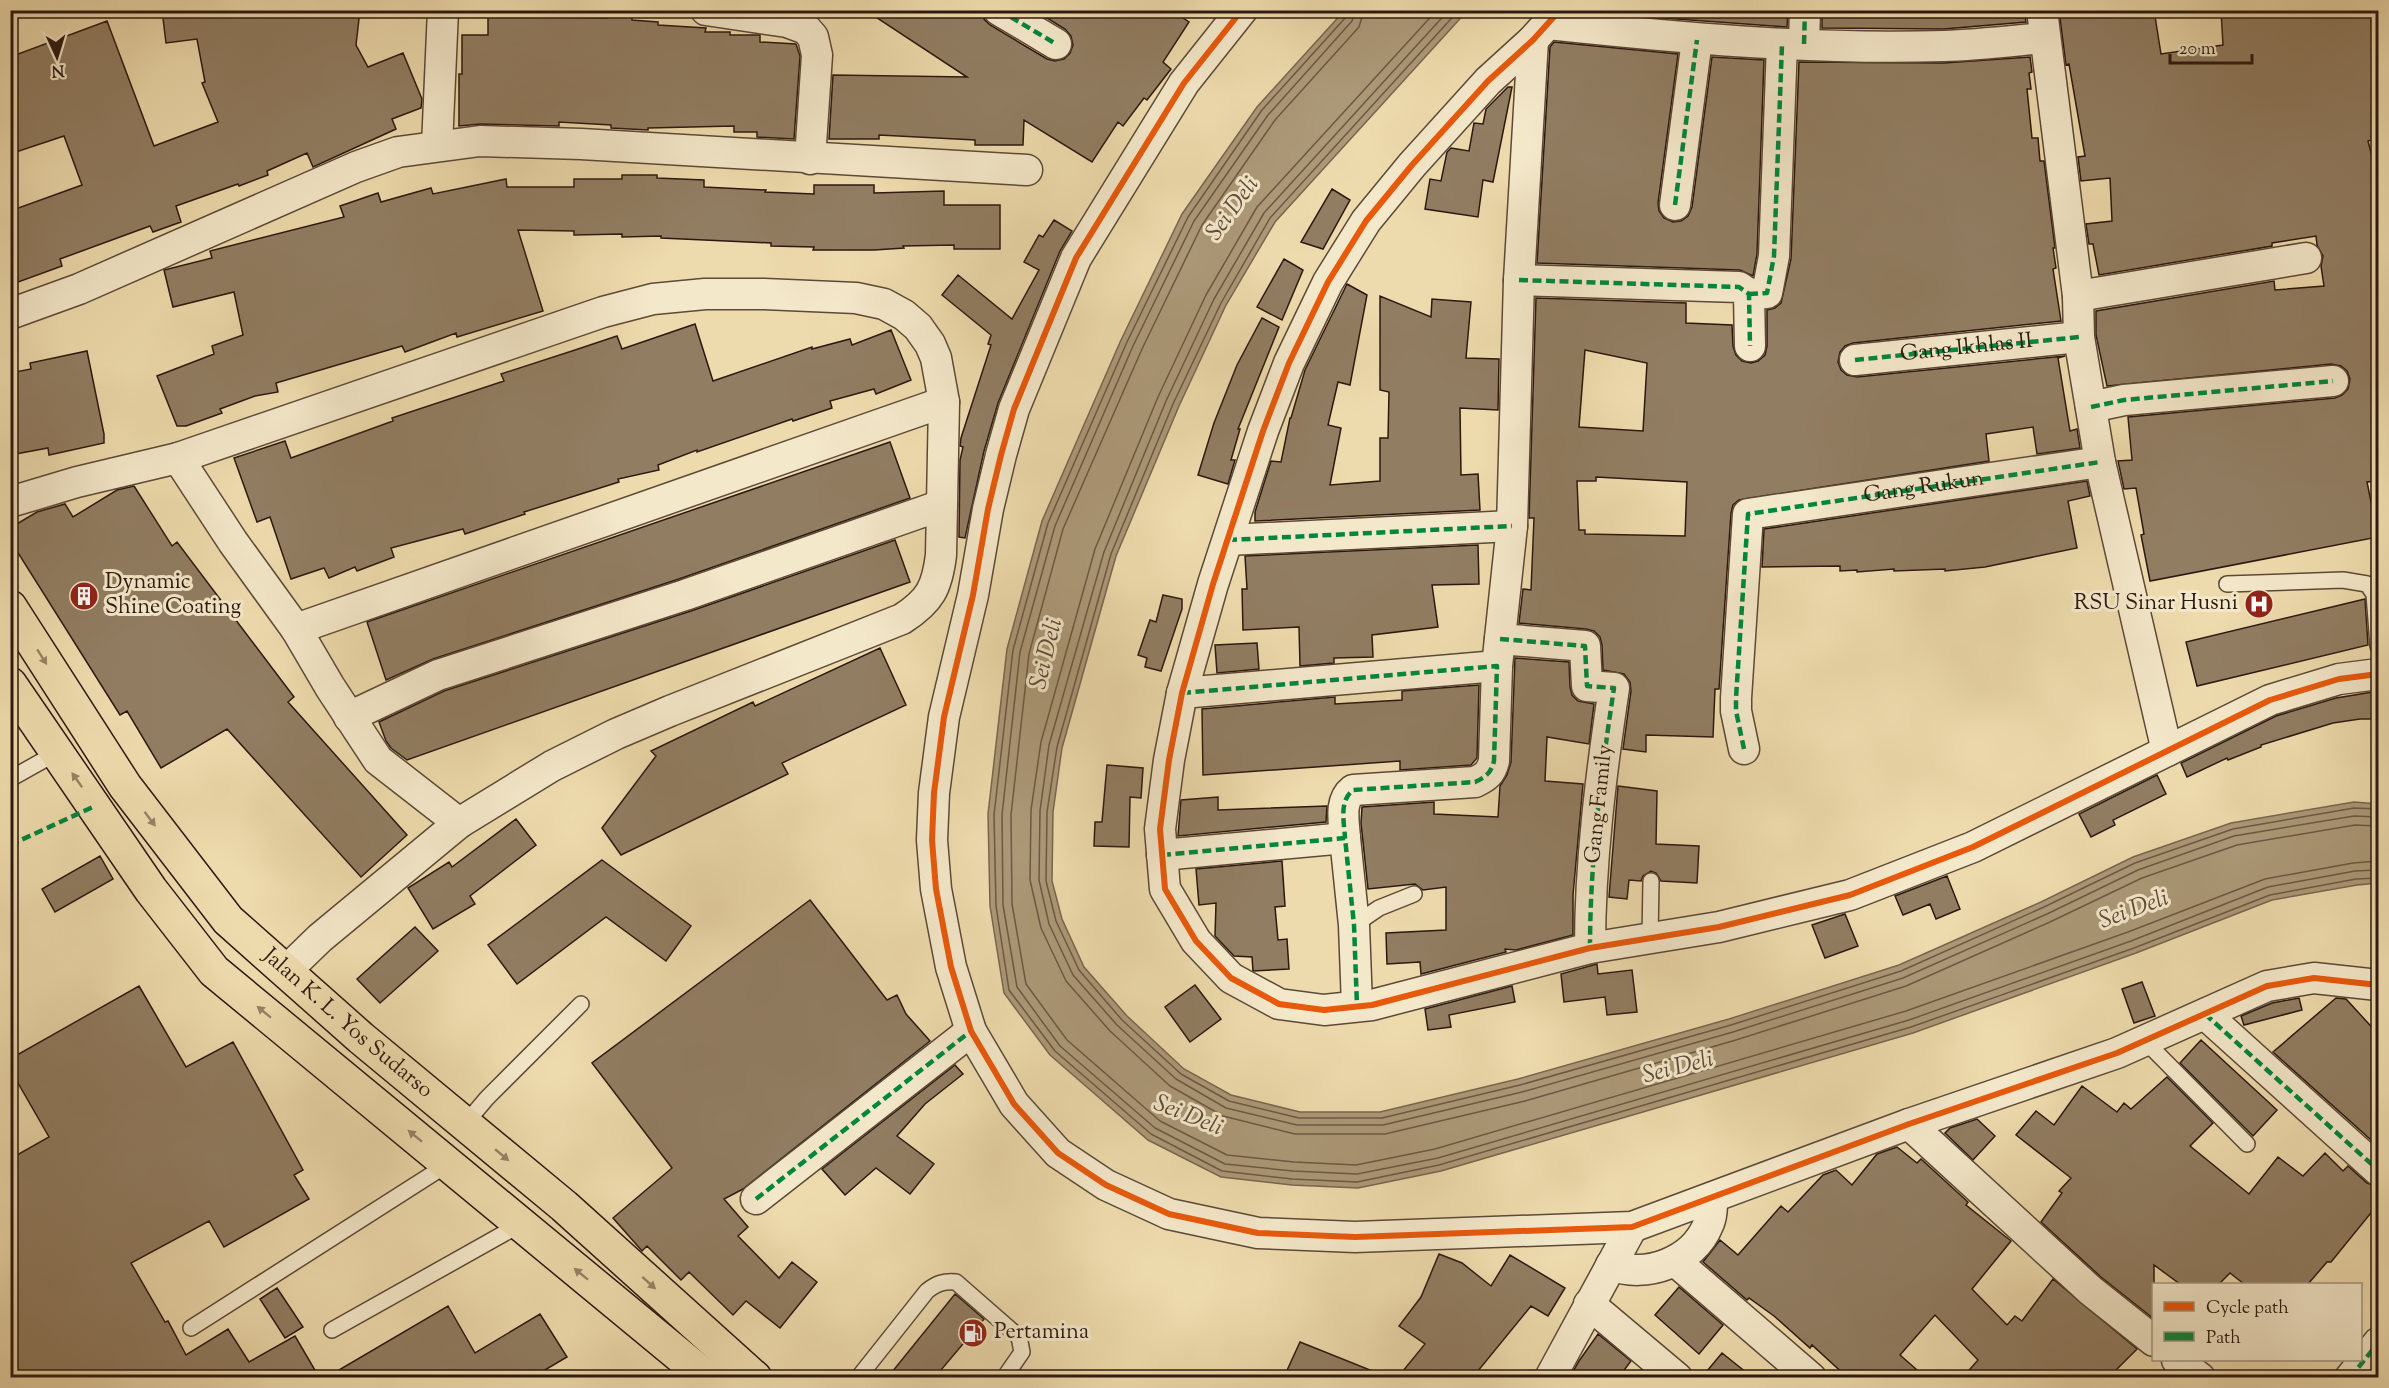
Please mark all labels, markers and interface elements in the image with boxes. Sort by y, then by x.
north arrow [27,27,87,87]
scale bar [2170,27,2252,65]
text: 20 m [2179,37,2216,63]
text: N [50,58,65,81]
water label: Sei Deli [1198,170,1268,248]
street label: Gang Ikhlas II [1899,326,2034,371]
street label: Gang Rukun [1861,463,1986,513]
place label: Dynamic Shine Coating [105,567,242,624]
building icon: Dynamic Shine Coating [68,580,100,612]
place label: RSU Sinar Husni [2074,588,2238,620]
hospital icon: RSU Sinar Husni [2243,588,2275,620]
water label: Sei Deli [1022,615,1072,693]
one-way arrow [36,649,47,665]
street label: Gang Family [1578,743,1622,865]
one-way arrow [71,772,83,788]
one-way arrow [144,811,156,826]
water label: Sei Deli [2094,882,2174,938]
street label: Jalan K. L. Yos Sudarso [254,941,439,1107]
one-way arrow [257,1006,272,1019]
water label: Sei Deli [1639,1043,1717,1093]
water label: Sei Deli [1148,1087,1228,1145]
one-way arrow [408,1130,423,1143]
one-way arrow [494,1148,509,1161]
one-way arrow [573,1267,589,1280]
one-way arrow [641,1276,656,1289]
legend [2152,1283,2362,1361]
text: Cycle path [2206,1296,2289,1322]
fuel station icon: Pertamina [957,1317,989,1349]
place label: Pertamina [994,1317,1089,1349]
text: Path [2206,1326,2241,1352]

